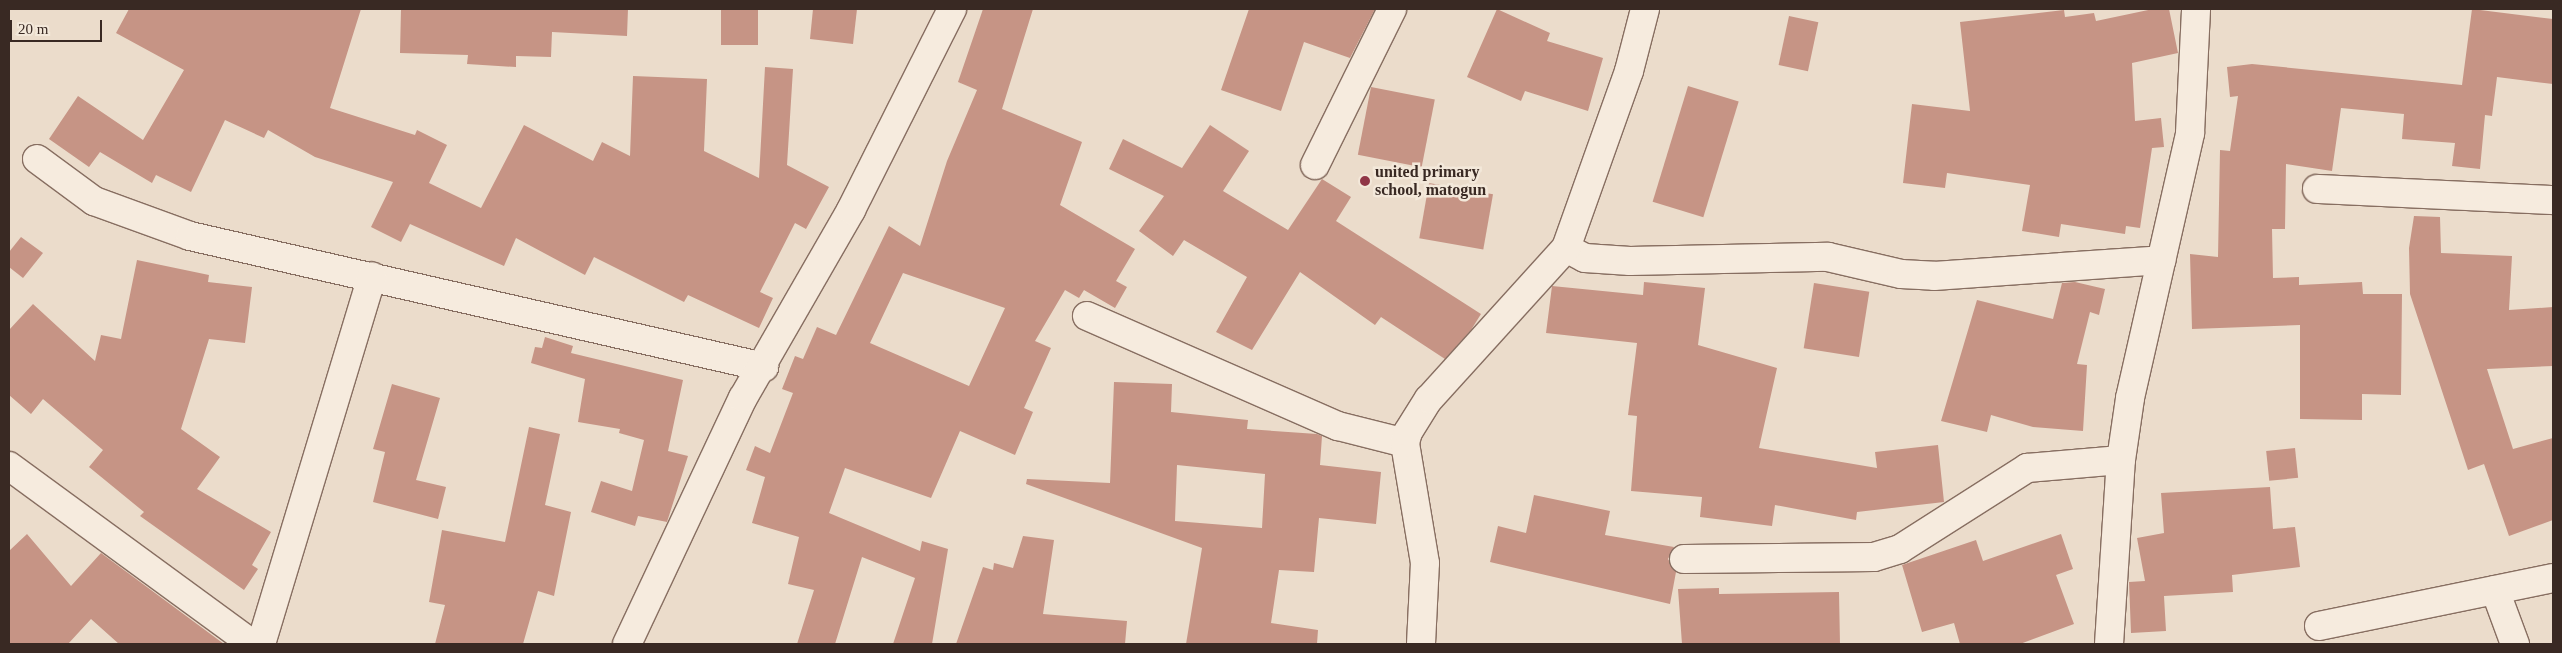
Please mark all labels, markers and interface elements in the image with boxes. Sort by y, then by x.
scale bar [12,10,105,42]
text: 20 m [18,21,48,37]
place label: united primary school, matogun [1375,162,1486,200]
marker: united primary school, matogun [1359,175,1371,187]

